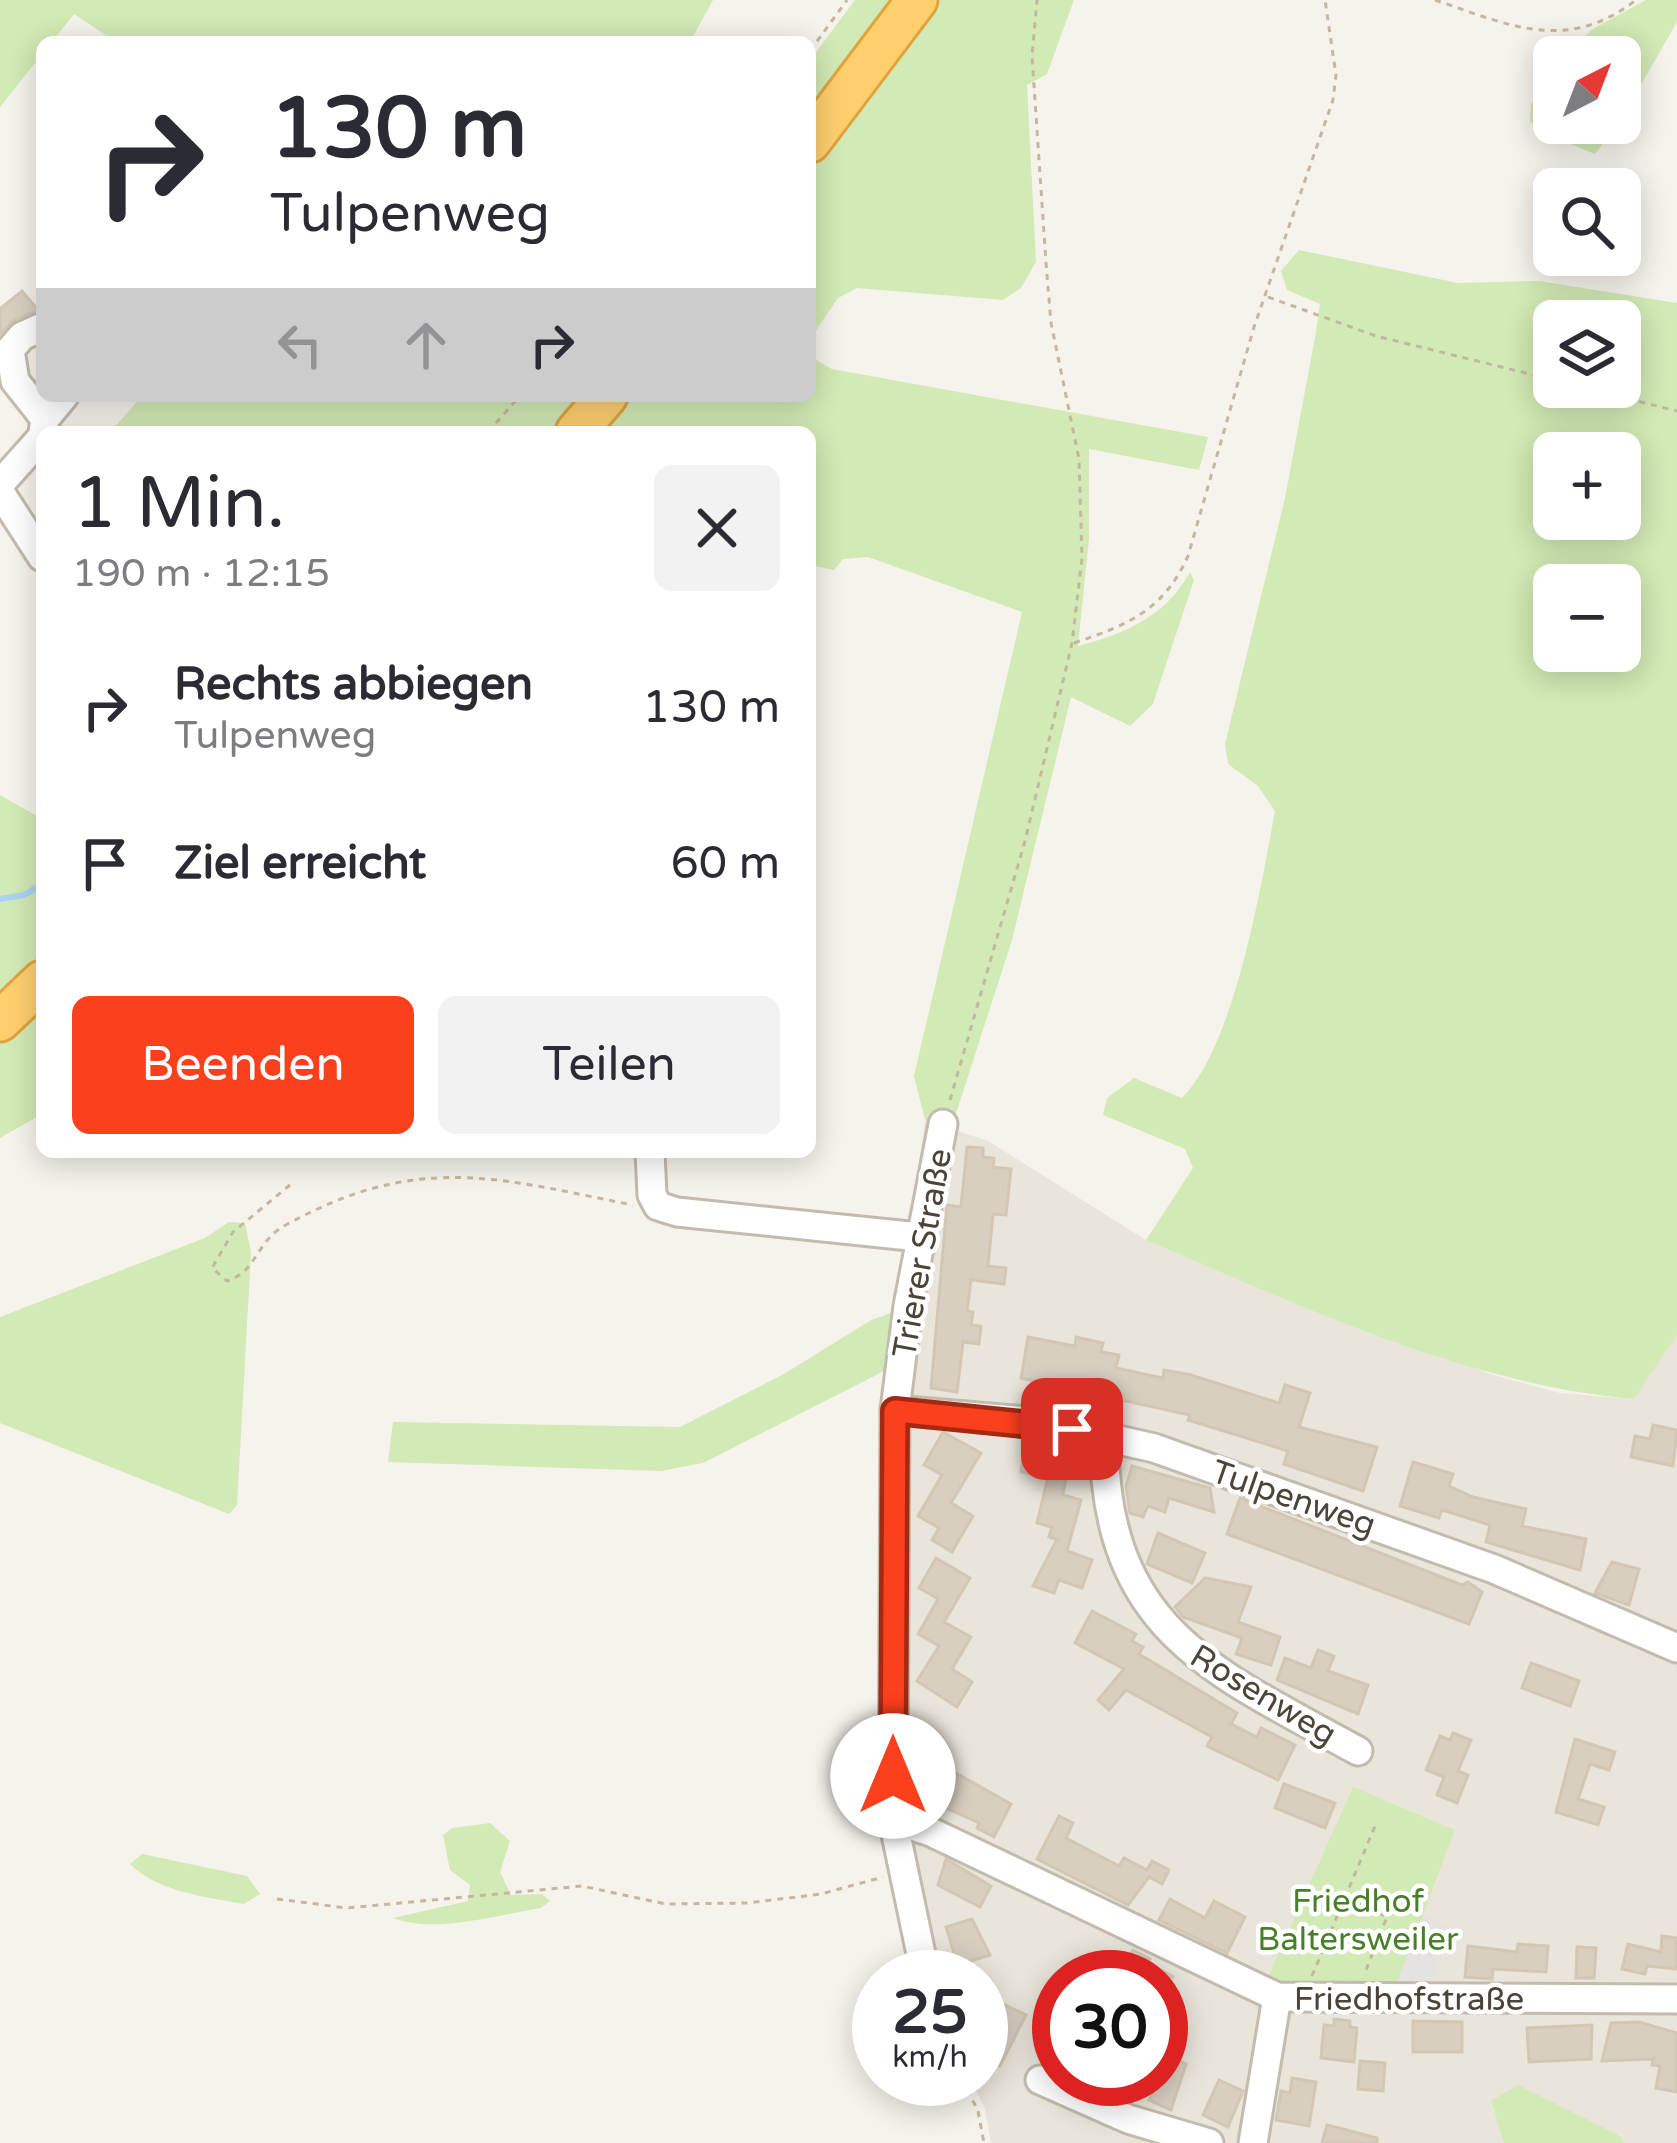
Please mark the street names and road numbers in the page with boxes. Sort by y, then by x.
street label: Trierer Straße [885,1146,960,1361]
street label: Tulpenweg [1206,1452,1381,1545]
street label: Rosenweg [1183,1637,1343,1754]
street label: Friedhofstraße [1294,1980,1524,2019]

